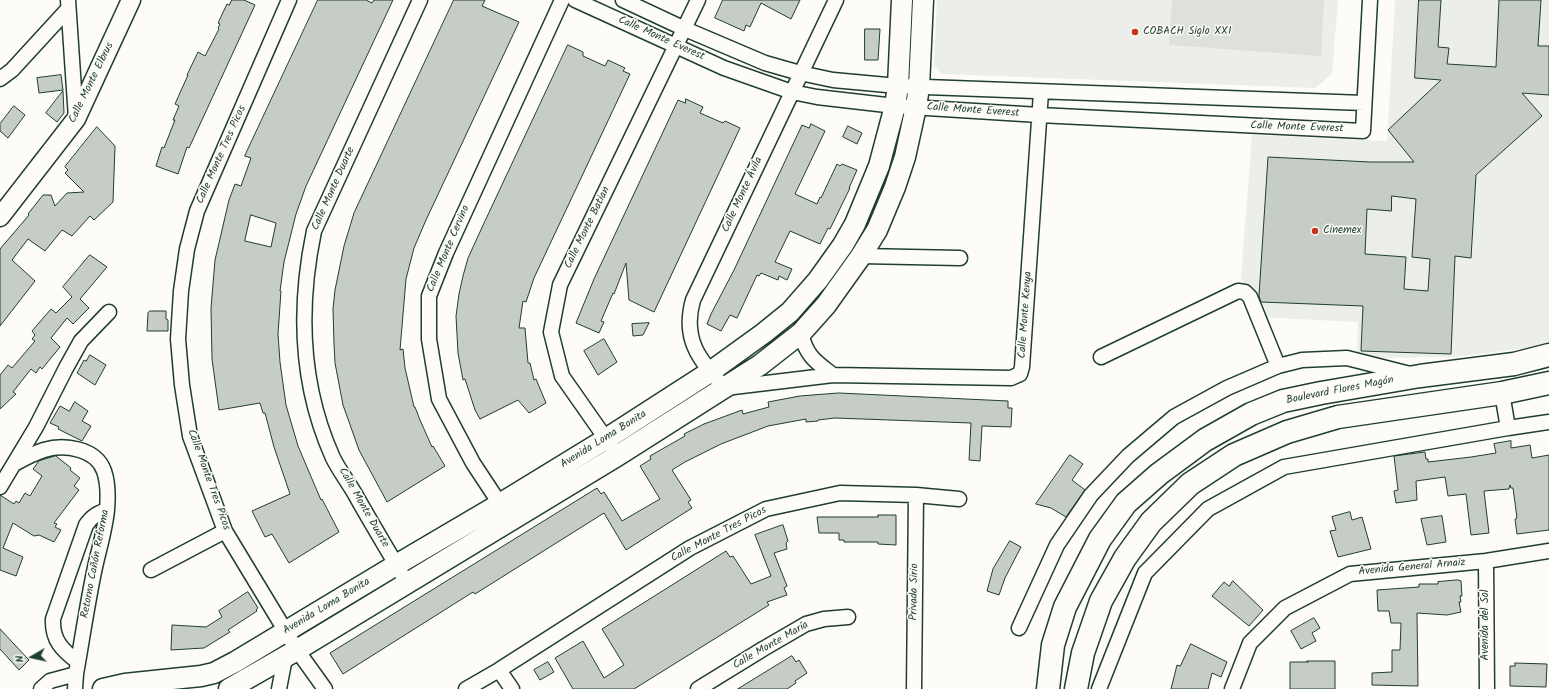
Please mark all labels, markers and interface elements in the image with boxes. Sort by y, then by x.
street label: Calle Monte Everest [616,14,706,64]
place label: COBACH Siglo XXI [1143,25,1231,39]
marker: COBACH Siglo XXI [1130,27,1140,37]
street label: Calle Monte Elbrus [67,40,117,126]
street label: Calle Monte Everest [926,101,1020,121]
street label: Calle Monte Tres Picos [194,104,250,206]
street label: Calle Monte Everest [1250,120,1344,136]
street label: Calle Monte Duarte [310,145,358,233]
street label: Calle Monte Ávila [720,155,766,235]
street label: Calle Monte Batian [562,185,614,271]
street label: Calle Monte Cervino [425,204,473,294]
place label: Cinemex [1323,224,1361,238]
marker: Cinemex [1310,226,1320,236]
street label: Calle Monte Kenya [1016,271,1036,359]
street label: Boulevard Flores Magón [1285,374,1395,408]
street label: Avenida Loma Bonita [559,408,649,472]
street label: Calle Monte Tres Picos [184,428,232,532]
street label: Calle Monte Duarte [335,466,391,550]
street label: Calle Monte Tres Picos [669,504,769,566]
street label: Retorno Cañón Reforma [79,509,113,619]
street label: Avenida General Arnaiz [1358,557,1466,579]
street label: Privada Sirio [908,563,922,621]
street label: Avenida Loma Bonita [281,576,373,638]
street label: Avenida del Sol [1479,590,1493,660]
street label: Calle Monte María [731,619,811,673]
north arrow [12,637,52,677]
text: N [11,654,30,664]

